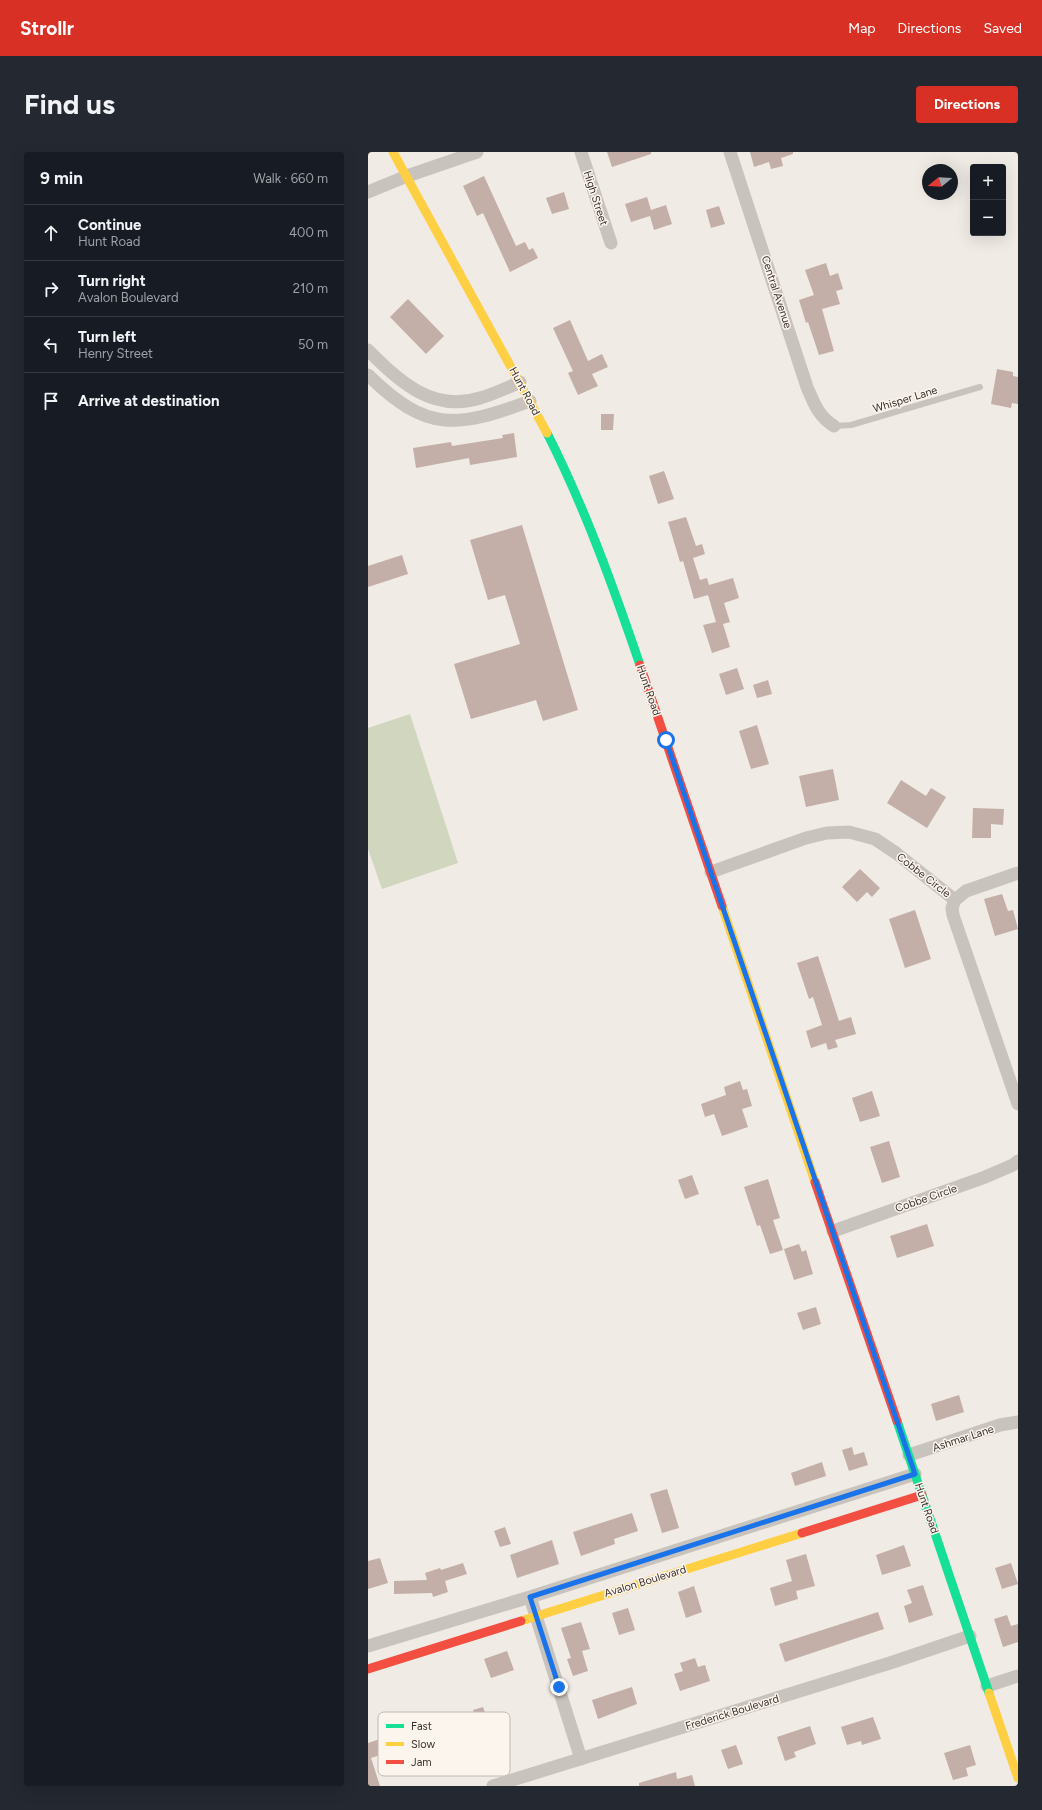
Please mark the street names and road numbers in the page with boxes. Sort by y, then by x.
street label: High Street [581,169,611,227]
street label: Central Avenue [759,254,794,330]
street label: Hunt Road [506,365,543,418]
street label: Whisper Lane [871,383,939,415]
street label: Hunt Road [634,663,663,717]
street label: Cobbe Circle [894,850,953,900]
street label: Cobbe Circle [894,1182,959,1215]
street label: Ashmar Lane [931,1422,995,1454]
street label: Hunt Road [912,1481,941,1535]
street label: Avalon Boulevard [603,1563,688,1600]
street label: Frederick Boulevard [684,1692,781,1733]

